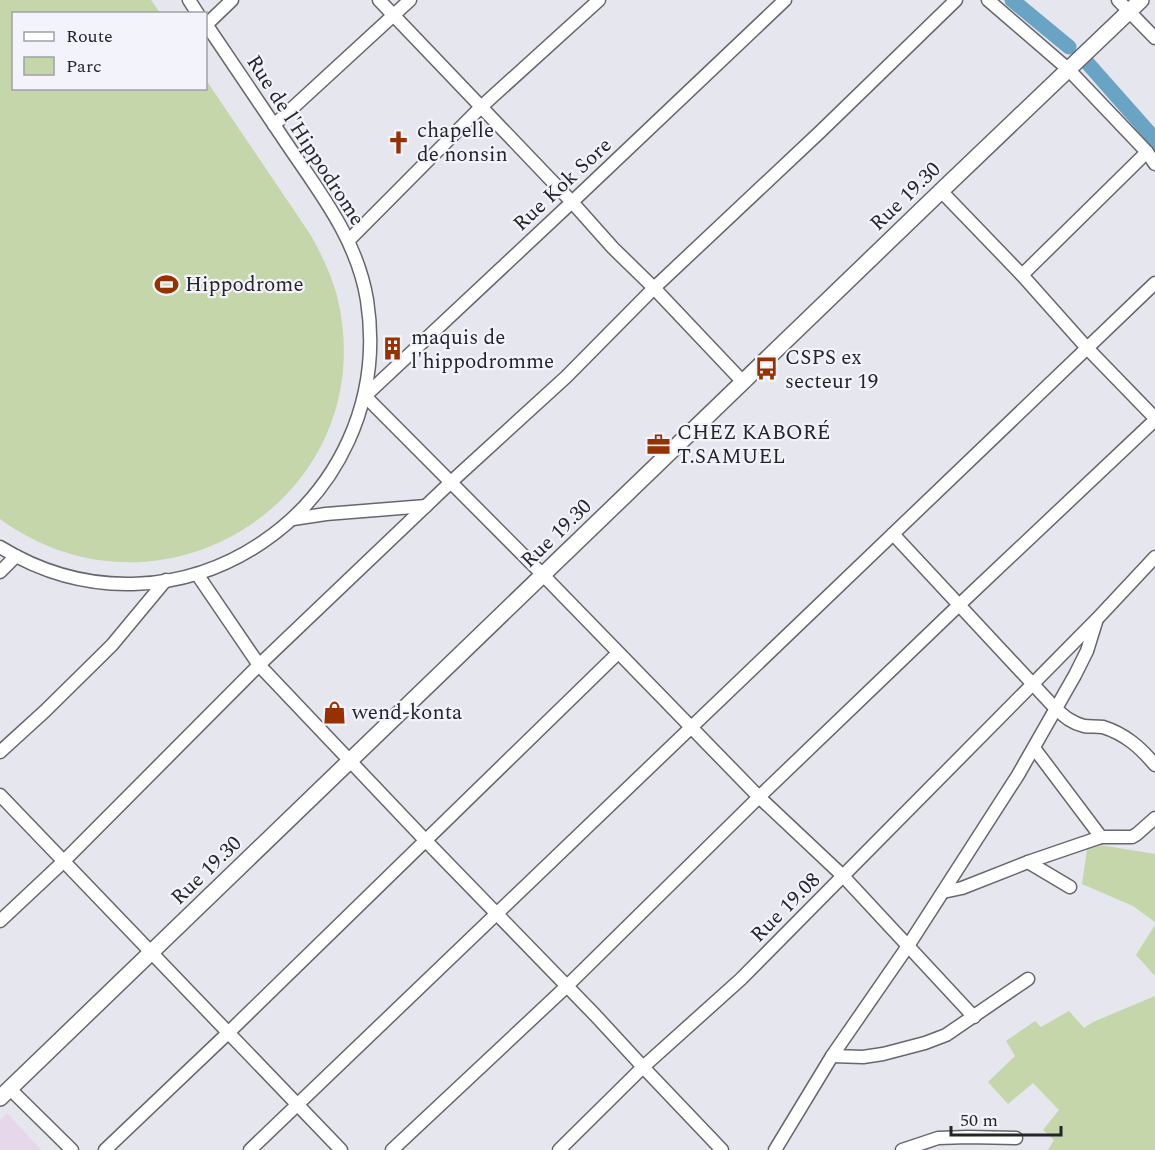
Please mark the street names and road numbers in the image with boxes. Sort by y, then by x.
street label: Rue de l'Hippodrome [238,49,373,232]
street label: Rue Kok Sore [506,130,619,239]
street label: Rue 19.30 [863,155,949,239]
street label: Rue 19.30 [514,492,600,576]
street label: Rue 19.30 [164,829,250,913]
street label: Rue 19.08 [743,865,828,950]

